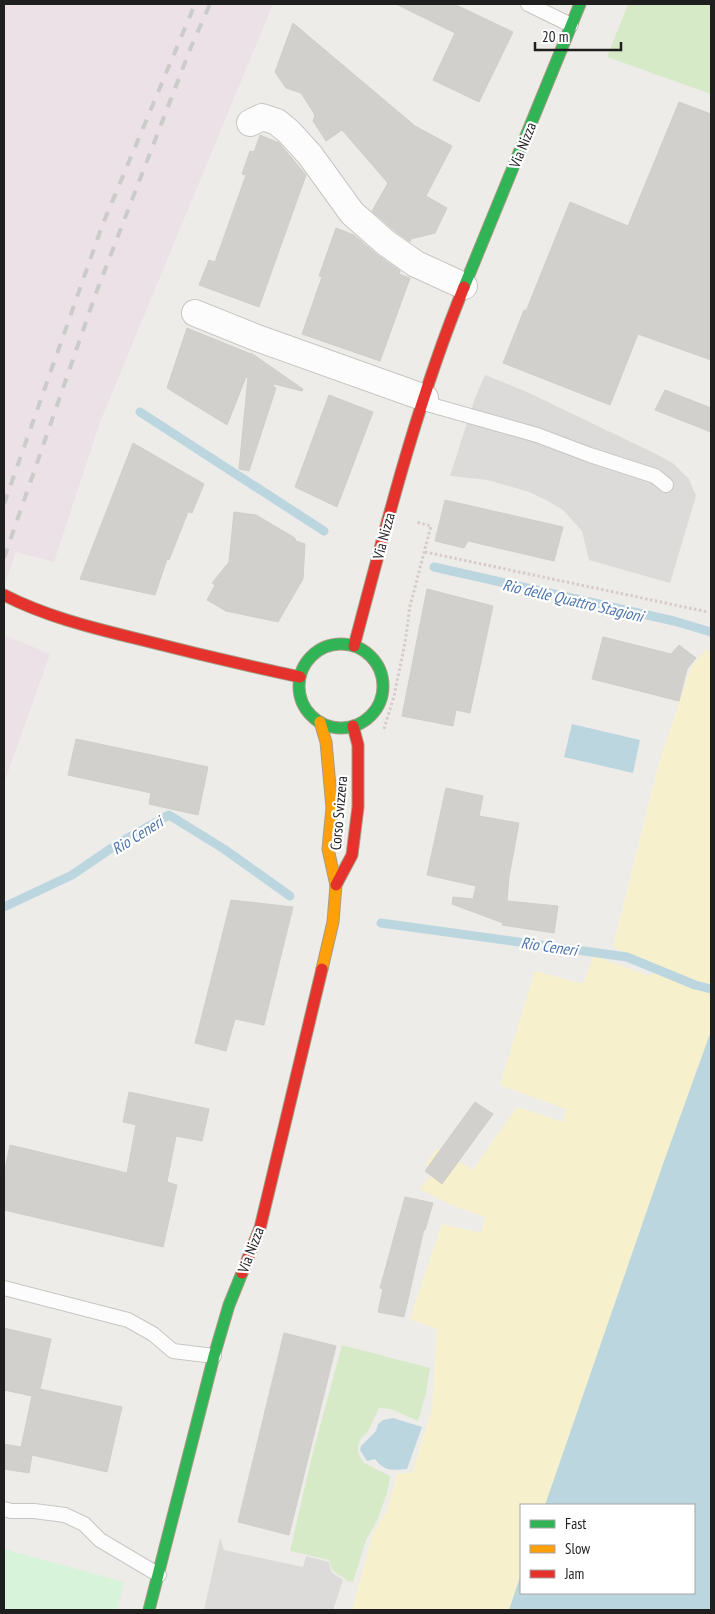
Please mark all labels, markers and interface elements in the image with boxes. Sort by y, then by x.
scale bar [535,20,621,52]
text: 20 m [542,27,568,46]
street label: Via Nizza [504,119,540,171]
street label: Via Nizza [368,510,399,562]
water label: Rio delle Quattro Stagioni [501,574,648,626]
street label: Corso Svizzera [326,775,351,851]
water label: Rio Ceneri [108,810,168,858]
water label: Rio Ceneri [520,932,581,960]
street label: Via Nizza [233,1224,268,1276]
legend [520,1504,695,1594]
text: Fast [565,1514,586,1533]
text: Slow [565,1539,590,1558]
text: Jam [564,1564,584,1583]

